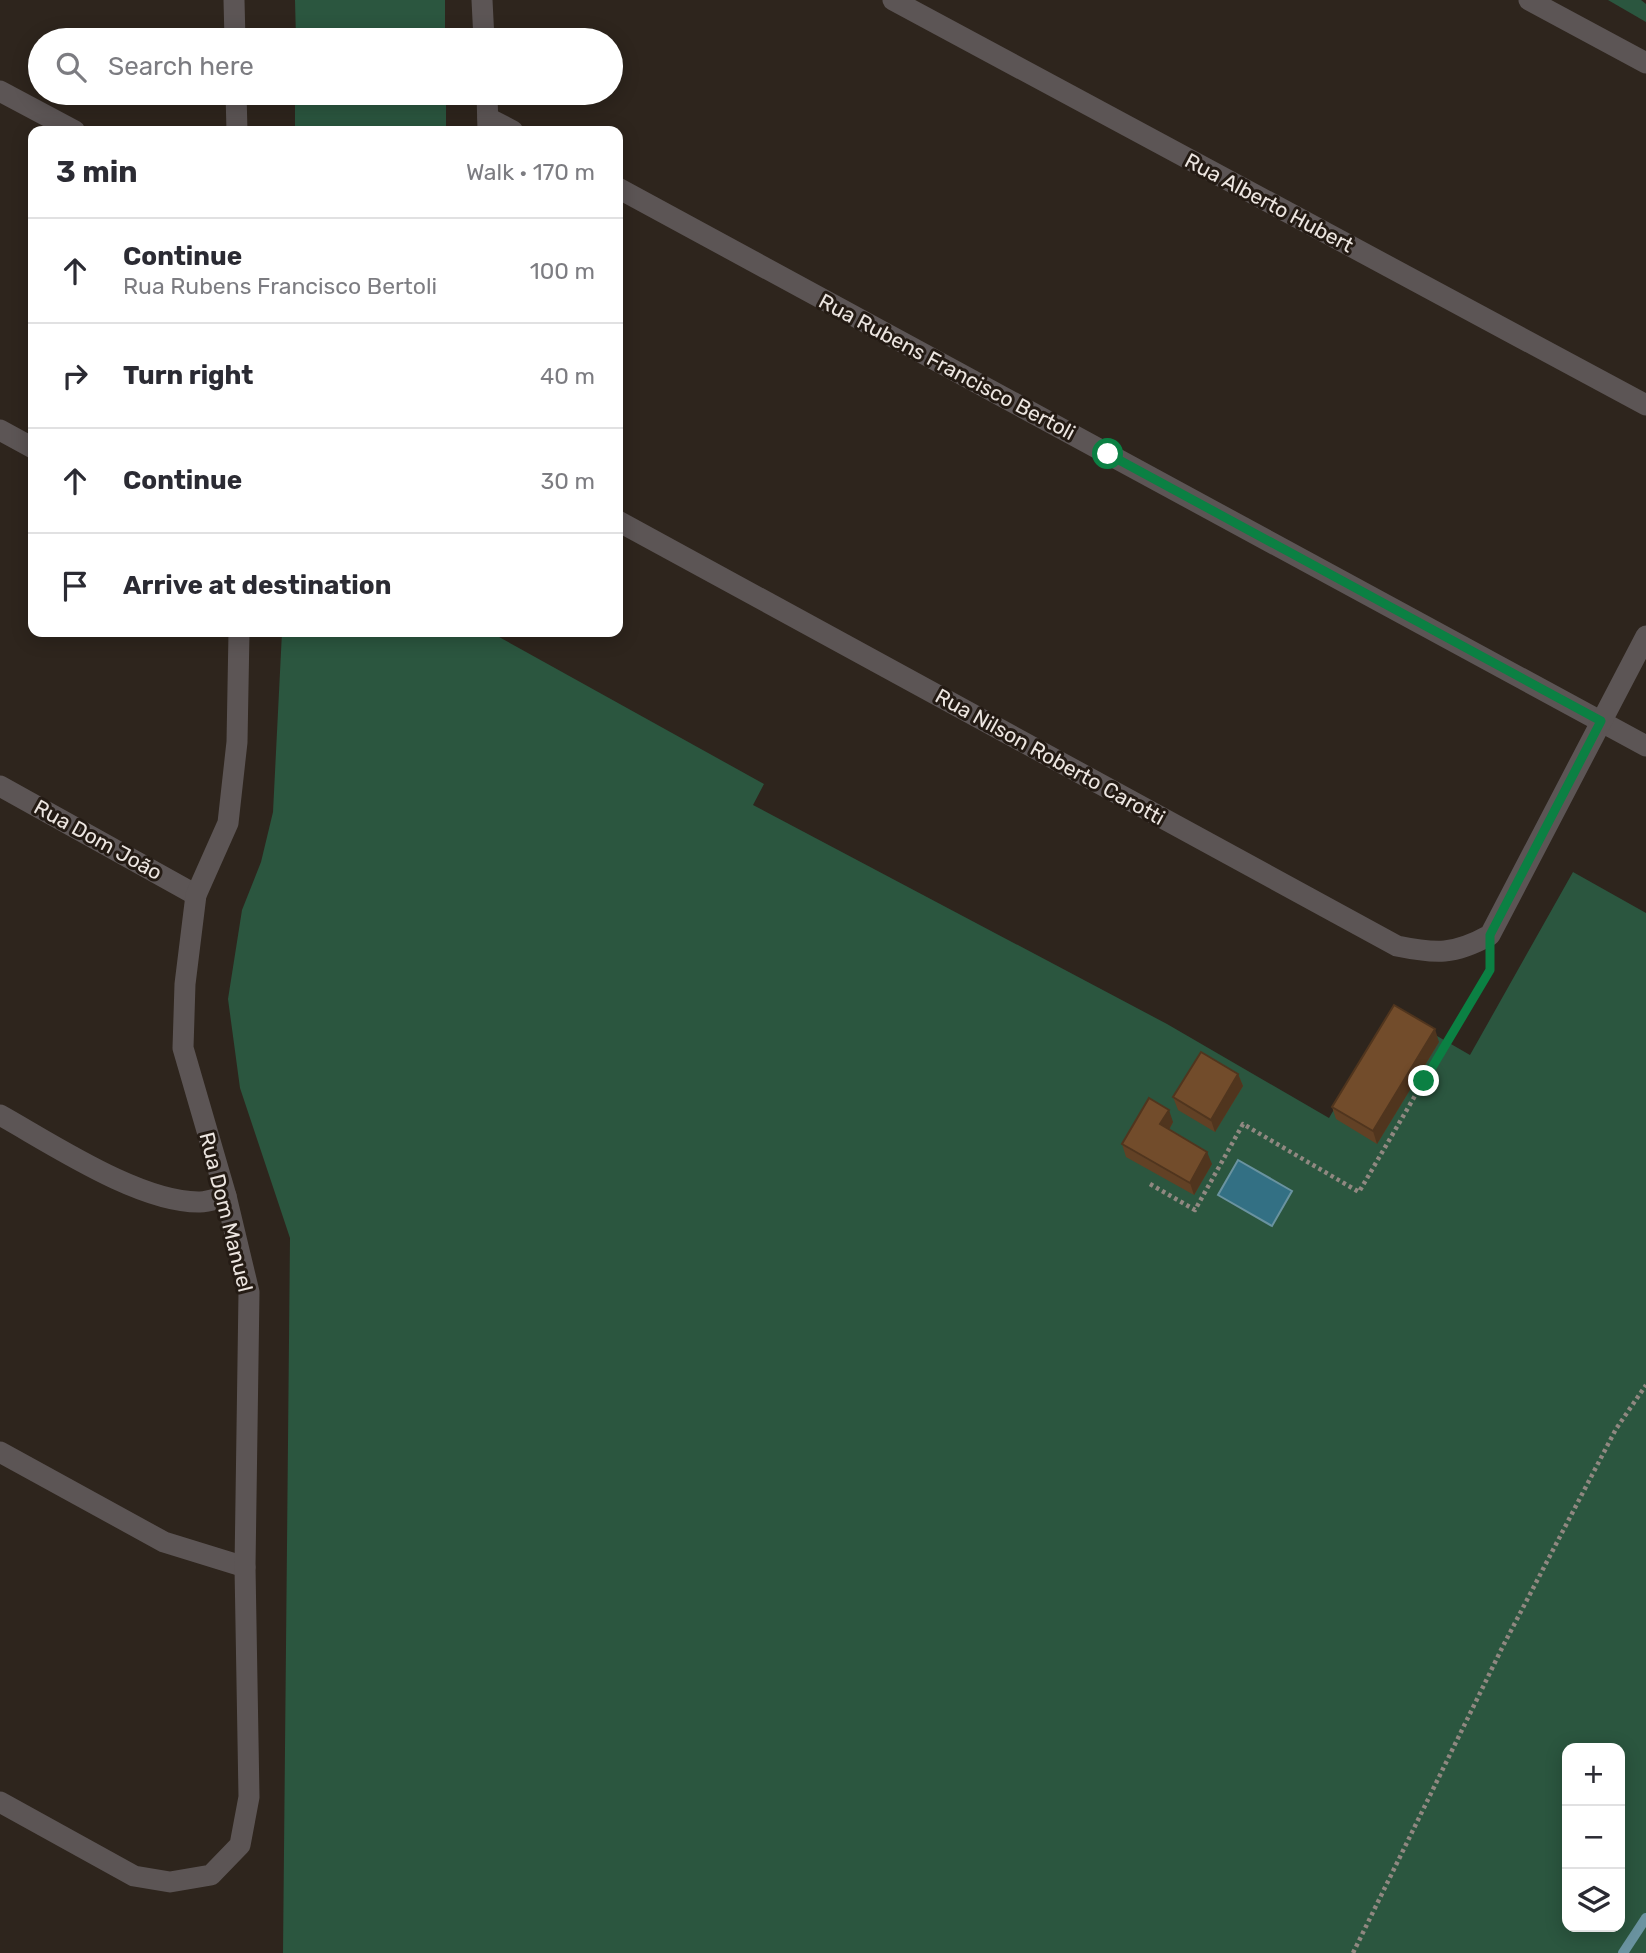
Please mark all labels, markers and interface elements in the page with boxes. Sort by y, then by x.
search box [28,28,623,105]
icon: search [52,48,90,86]
text: Search here [108,51,254,82]
street label: Rua Alberto Hubert [1181,148,1358,258]
text: 3 min [56,154,138,190]
text: Walk · 170 m [466,158,595,186]
text: Continue [123,241,242,272]
icon: ahead [56,252,94,290]
text: 100 m [530,257,595,285]
text: Rua Rubens Francisco Bertoli [123,272,437,300]
street label: Rua Rubens Francisco Bertoli [815,288,1080,445]
icon: right [56,357,94,395]
text: Turn right [123,360,253,391]
text: 40 m [540,362,595,390]
route start [1092,438,1123,469]
icon: ahead [56,462,94,500]
text: Continue [123,465,242,496]
text: 30 m [540,467,595,495]
icon: arrive [56,567,94,605]
text: Arrive at destination [123,570,391,601]
street label: Rua Nilson Roberto Carotti [931,683,1169,830]
street label: Rua Dom João [30,794,167,885]
route end [1408,1065,1439,1096]
street label: Rua Dom Manuel [195,1129,258,1294]
map controls [1562,1743,1625,1932]
button: + [1562,1743,1625,1806]
button: − [1562,1806,1625,1869]
button: layers [1562,1869,1625,1932]

